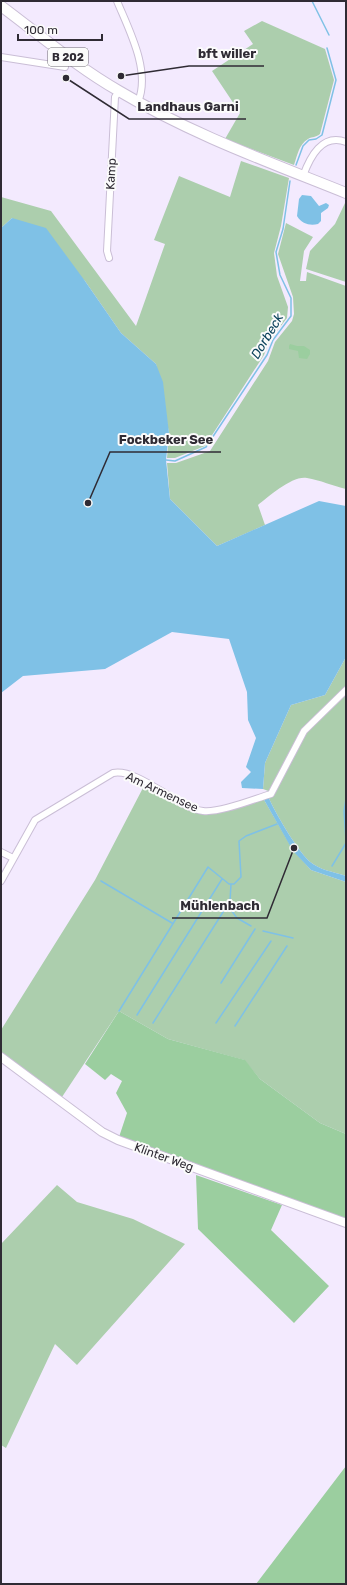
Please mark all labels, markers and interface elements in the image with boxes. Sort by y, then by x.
scale bar [18,16,102,42]
text: 100 m [24,23,58,37]
callout: bft willer [189,41,264,66]
text: bft willer [198,46,256,61]
road number: B 202 [48,48,88,66]
callout: Landhaus Garni [129,94,246,119]
text: Landhaus Garni [137,99,239,114]
street label: Kamp [103,158,119,190]
water label: Dorbeck [248,310,287,361]
callout: Fockbeker See [110,427,221,452]
text: Fockbeker See [119,432,214,447]
street label: Am Armensee [124,769,201,815]
callout: Mühlenbach [172,893,267,918]
text: Mühlenbach [180,898,260,913]
street label: Klinter Weg [133,1140,195,1174]

